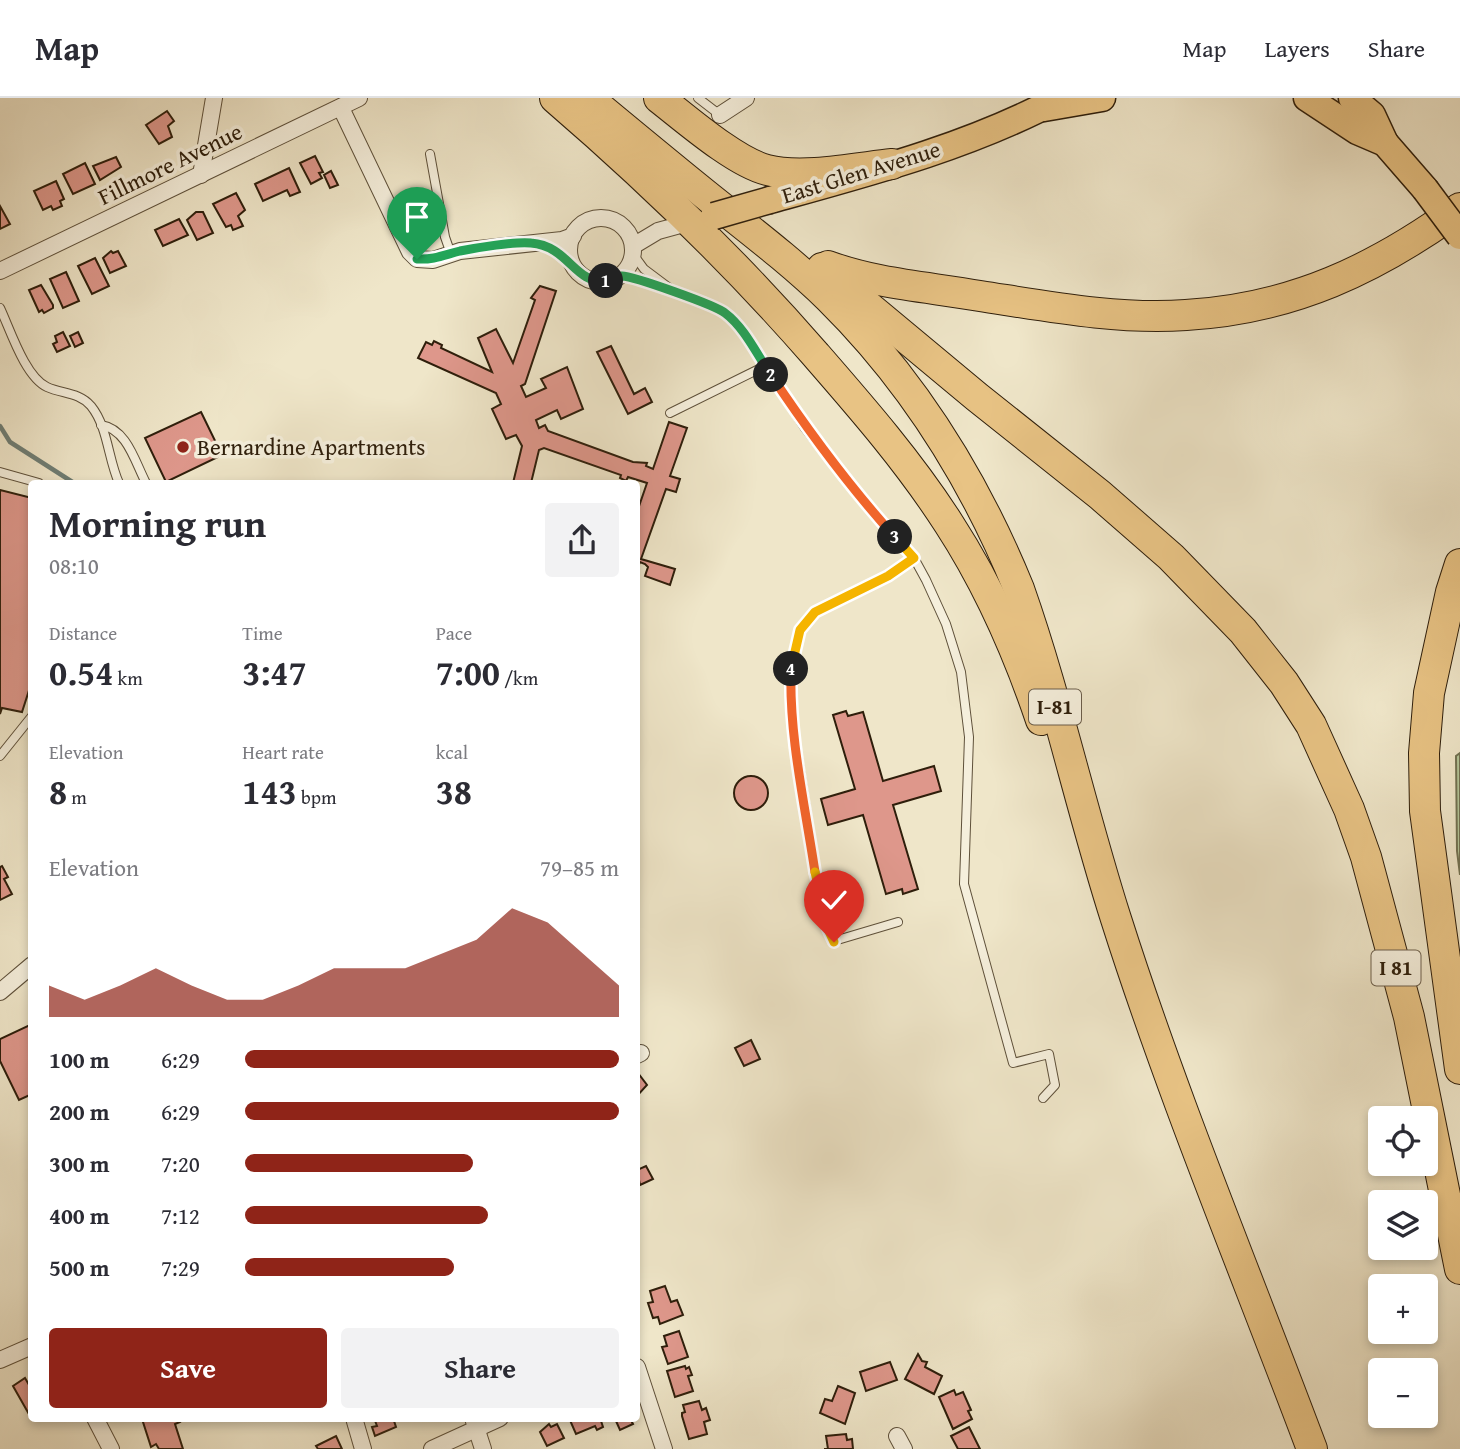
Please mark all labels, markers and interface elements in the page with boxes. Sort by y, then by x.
text: Map [35,24,99,72]
text: Map [1183,31,1226,66]
text: Layers [1264,31,1330,66]
text: Share [1368,31,1425,66]
street label: Fillmore Avenue [92,114,247,213]
street label: East Glen Avenue [777,132,944,211]
pin [387,187,447,259]
icon: arrive [398,198,436,236]
pin: 1 [588,264,624,298]
text: 1 [601,266,610,294]
pin: 2 [754,358,788,392]
text: 2 [766,360,775,388]
place label: Bernardine Apartments [197,430,425,463]
marker: Bernardine Apartments [175,439,191,455]
text: Morning run [49,495,266,551]
button: share [545,503,619,577]
pin: 3 [878,520,912,555]
text: 3 [890,522,899,550]
text: 08:10 [49,549,99,582]
text: Distance [49,619,117,647]
text: Time [242,619,283,647]
text: Pace [436,619,472,647]
text: 0.54 [49,647,113,698]
text: 3:47 [242,647,307,698]
text: 7:00 [436,647,500,698]
pin: 4 [774,652,808,686]
text: 4 [786,654,795,682]
text: km [113,664,143,692]
text: /km [500,664,538,692]
road number: I-81 [1029,690,1081,724]
text: Elevation [49,738,123,766]
text: Heart rate [242,738,324,766]
text: kcal [436,738,468,766]
text: 8 [49,766,67,817]
text: 143 [242,766,297,817]
text: 38 [436,766,472,817]
text: m [67,783,87,811]
text: bpm [297,783,337,811]
text: Elevation [49,851,139,884]
text: 79–85 m [540,851,619,884]
pin [804,870,864,942]
icon: check [815,881,853,919]
road number: I 81 [1372,950,1420,986]
text: 100 m [49,1043,110,1076]
text: 6:29 [161,1043,200,1076]
text: 200 m [49,1095,110,1128]
text: 6:29 [161,1095,200,1128]
map controls [1368,1106,1438,1428]
button: locate [1368,1106,1438,1176]
text: 300 m [49,1147,110,1180]
text: 7:20 [161,1147,200,1180]
button: layers [1368,1190,1438,1260]
text: 400 m [49,1199,110,1232]
text: 7:12 [161,1199,200,1232]
text: 500 m [49,1251,110,1284]
text: 7:29 [161,1251,200,1284]
button: + [1368,1274,1438,1344]
button: Save [49,1328,327,1408]
button: Share [341,1328,619,1408]
button: − [1368,1358,1438,1428]

